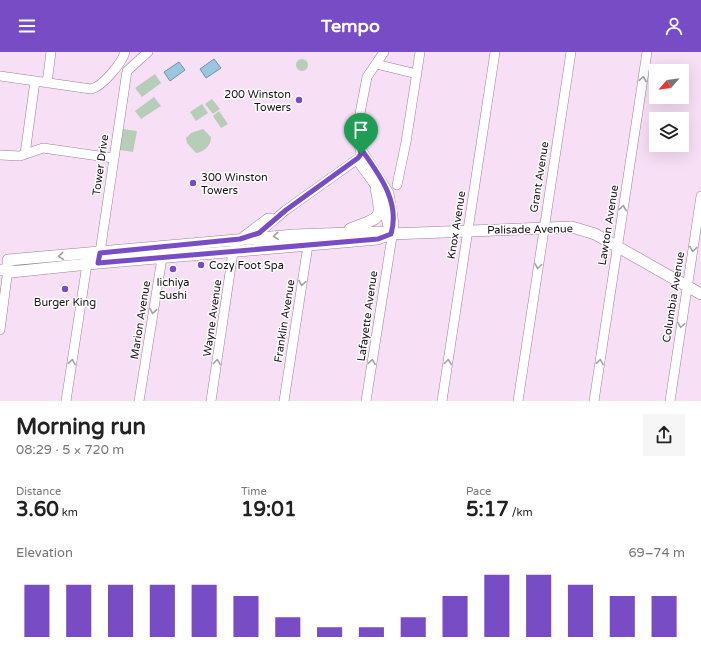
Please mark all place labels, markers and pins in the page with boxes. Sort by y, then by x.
place label: 200 Winston Towers [224,88,291,114]
marker: 200 Winston Towers [294,95,304,105]
pin [344,113,378,154]
place label: 300 Winston Towers [201,171,268,197]
marker: 300 Winston Towers [188,178,198,188]
place label: Cozy Foot Spa [209,259,284,272]
marker: Cozy Foot Spa [196,260,206,270]
marker: Iichiya Sushi [168,264,178,274]
place label: Iichiya Sushi [156,276,190,302]
marker: Burger King [60,284,70,294]
place label: Burger King [34,296,96,309]

